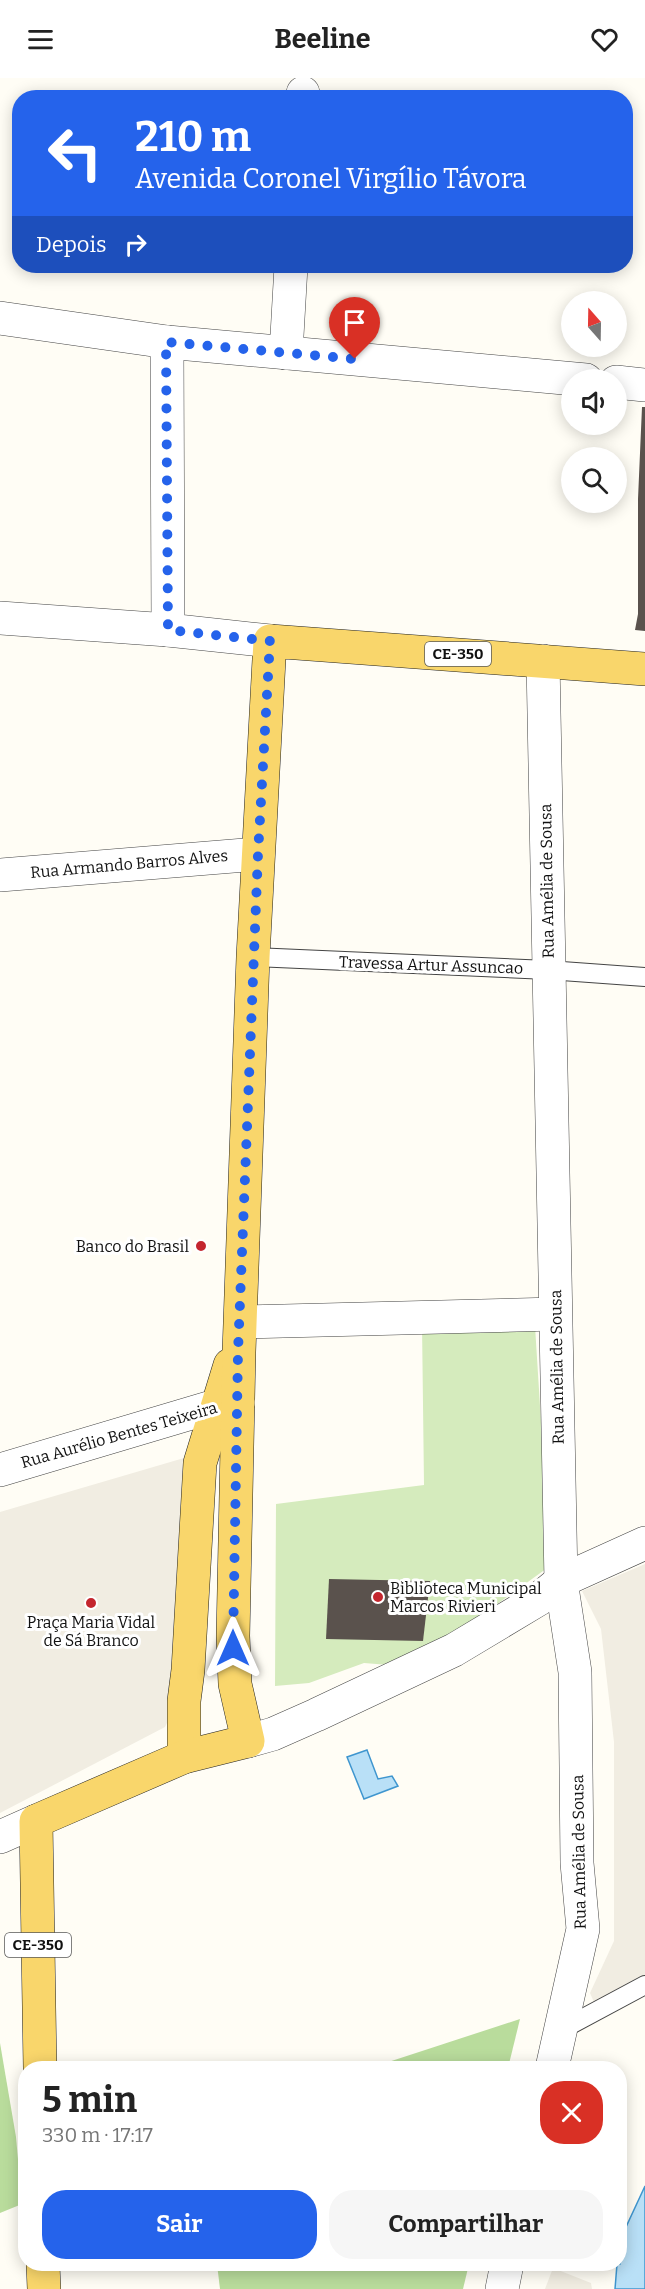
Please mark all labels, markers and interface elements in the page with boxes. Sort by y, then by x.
icon: menu [24,23,57,56]
text: Beeline [274,23,371,55]
icon: heart [588,23,621,56]
text: 210 m [135,112,251,162]
icon: left [36,114,114,192]
text: Avenida Coronel Virgílio Távora [135,163,527,195]
icon: right [119,228,152,261]
text: Depois [36,231,107,258]
north arrow [561,291,627,357]
map controls [561,291,627,513]
pin [329,297,380,359]
icon: arrive [338,306,371,339]
button: sound [561,369,627,435]
button: search [561,447,627,513]
road number: CE-350 [425,642,491,666]
street label: Rua Amélia de Sousa [536,803,558,958]
street label: Rua Armando Barros Alves [29,846,229,882]
street label: Travessa Artur Assuncao [339,952,523,978]
place label: Banco do Brasil [76,1237,189,1256]
marker: Banco do Brasil [194,1239,208,1253]
street label: Rua Amélia de Sousa [546,1289,568,1444]
street label: Rua Aurélio Bentes Teixeira [19,1398,220,1472]
place label: Biblioteca Municipal Marcos Rivieri [390,1579,542,1616]
marker: Biblioteca Municipal Marcos Rivieri [371,1590,385,1604]
marker: Praça Maria Vidal de Sá Branco [84,1596,98,1610]
place label: Praça Maria Vidal de Sá Branco [27,1613,156,1650]
position arrow [201,1616,265,1680]
street label: Rua Amélia de Sousa [568,1774,590,1929]
road number: CE-350 [5,1933,71,1957]
text: 5 min [42,2078,137,2122]
button: close [540,2081,603,2144]
text: 330 m · 17:17 [42,2123,153,2147]
button: Sair [42,2190,317,2259]
button: Compartilhar [329,2190,603,2259]

